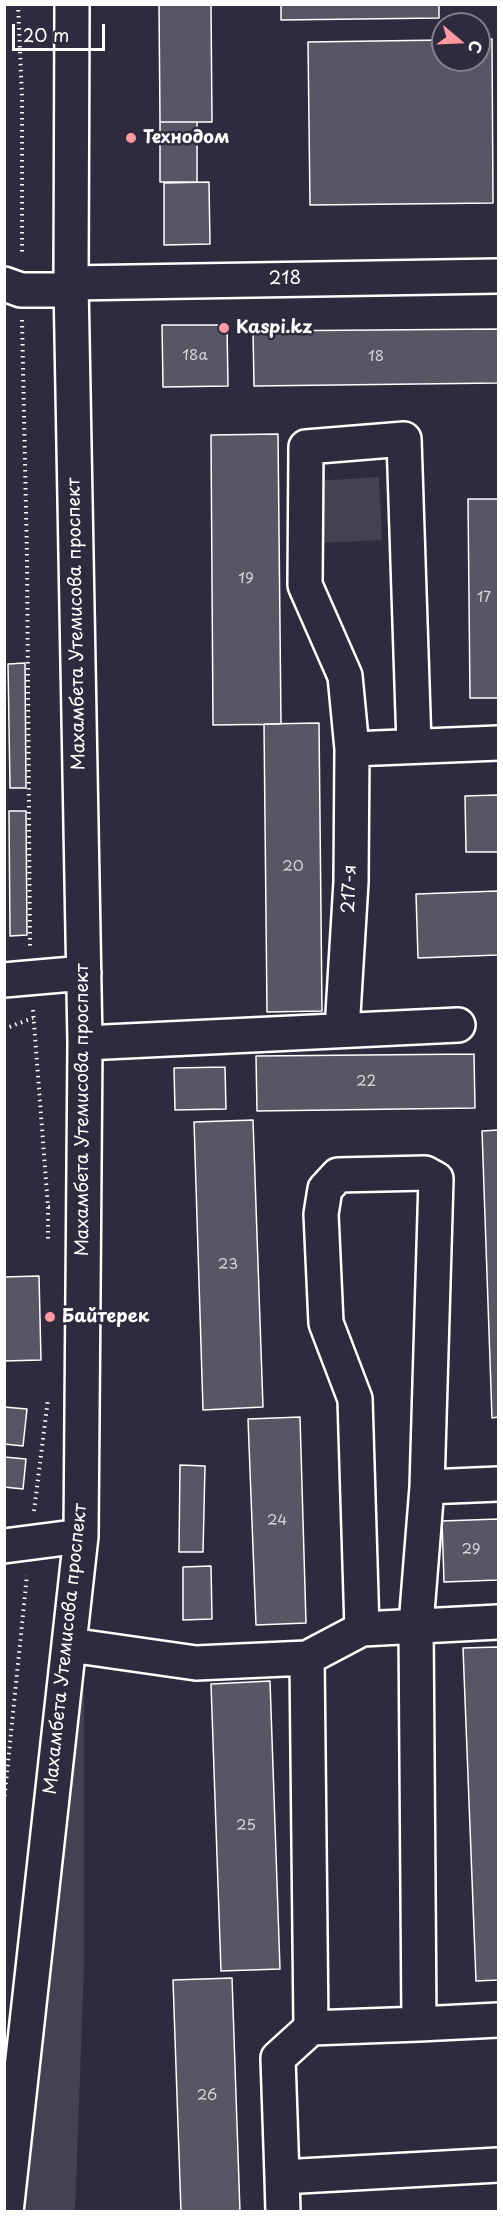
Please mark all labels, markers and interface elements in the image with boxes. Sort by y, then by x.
scale bar [15,12,108,50]
north arrow [431,12,491,72]
text: 20 m [23,21,69,48]
text: С [463,38,489,57]
place label: Технодом [143,127,229,149]
marker: Технодом [124,131,138,145]
street label: 218 [268,268,302,290]
place label: Kaspi.kz [236,317,312,339]
marker: Kaspi.kz [217,321,231,335]
house number: 18а [182,347,208,365]
house number: 18 [368,348,384,366]
street label: Махамбета Утемисова проспект [64,477,90,771]
house number: 19 [238,570,254,588]
house number: 17 [477,589,491,607]
house number: 20 [282,858,304,876]
street label: 217-я [338,864,362,914]
street label: Махамбета Утемисова проспект [72,964,94,1256]
house number: 22 [356,1073,376,1091]
house number: 23 [218,1256,238,1274]
place label: Байтерек [62,1306,149,1328]
marker: Байтерек [43,1310,57,1324]
street label: Махамбета Утемисова проспект [40,1502,92,1796]
house number: 24 [267,1512,287,1530]
house number: 29 [461,1541,481,1559]
house number: 25 [236,1817,256,1835]
house number: 26 [197,2087,217,2105]

